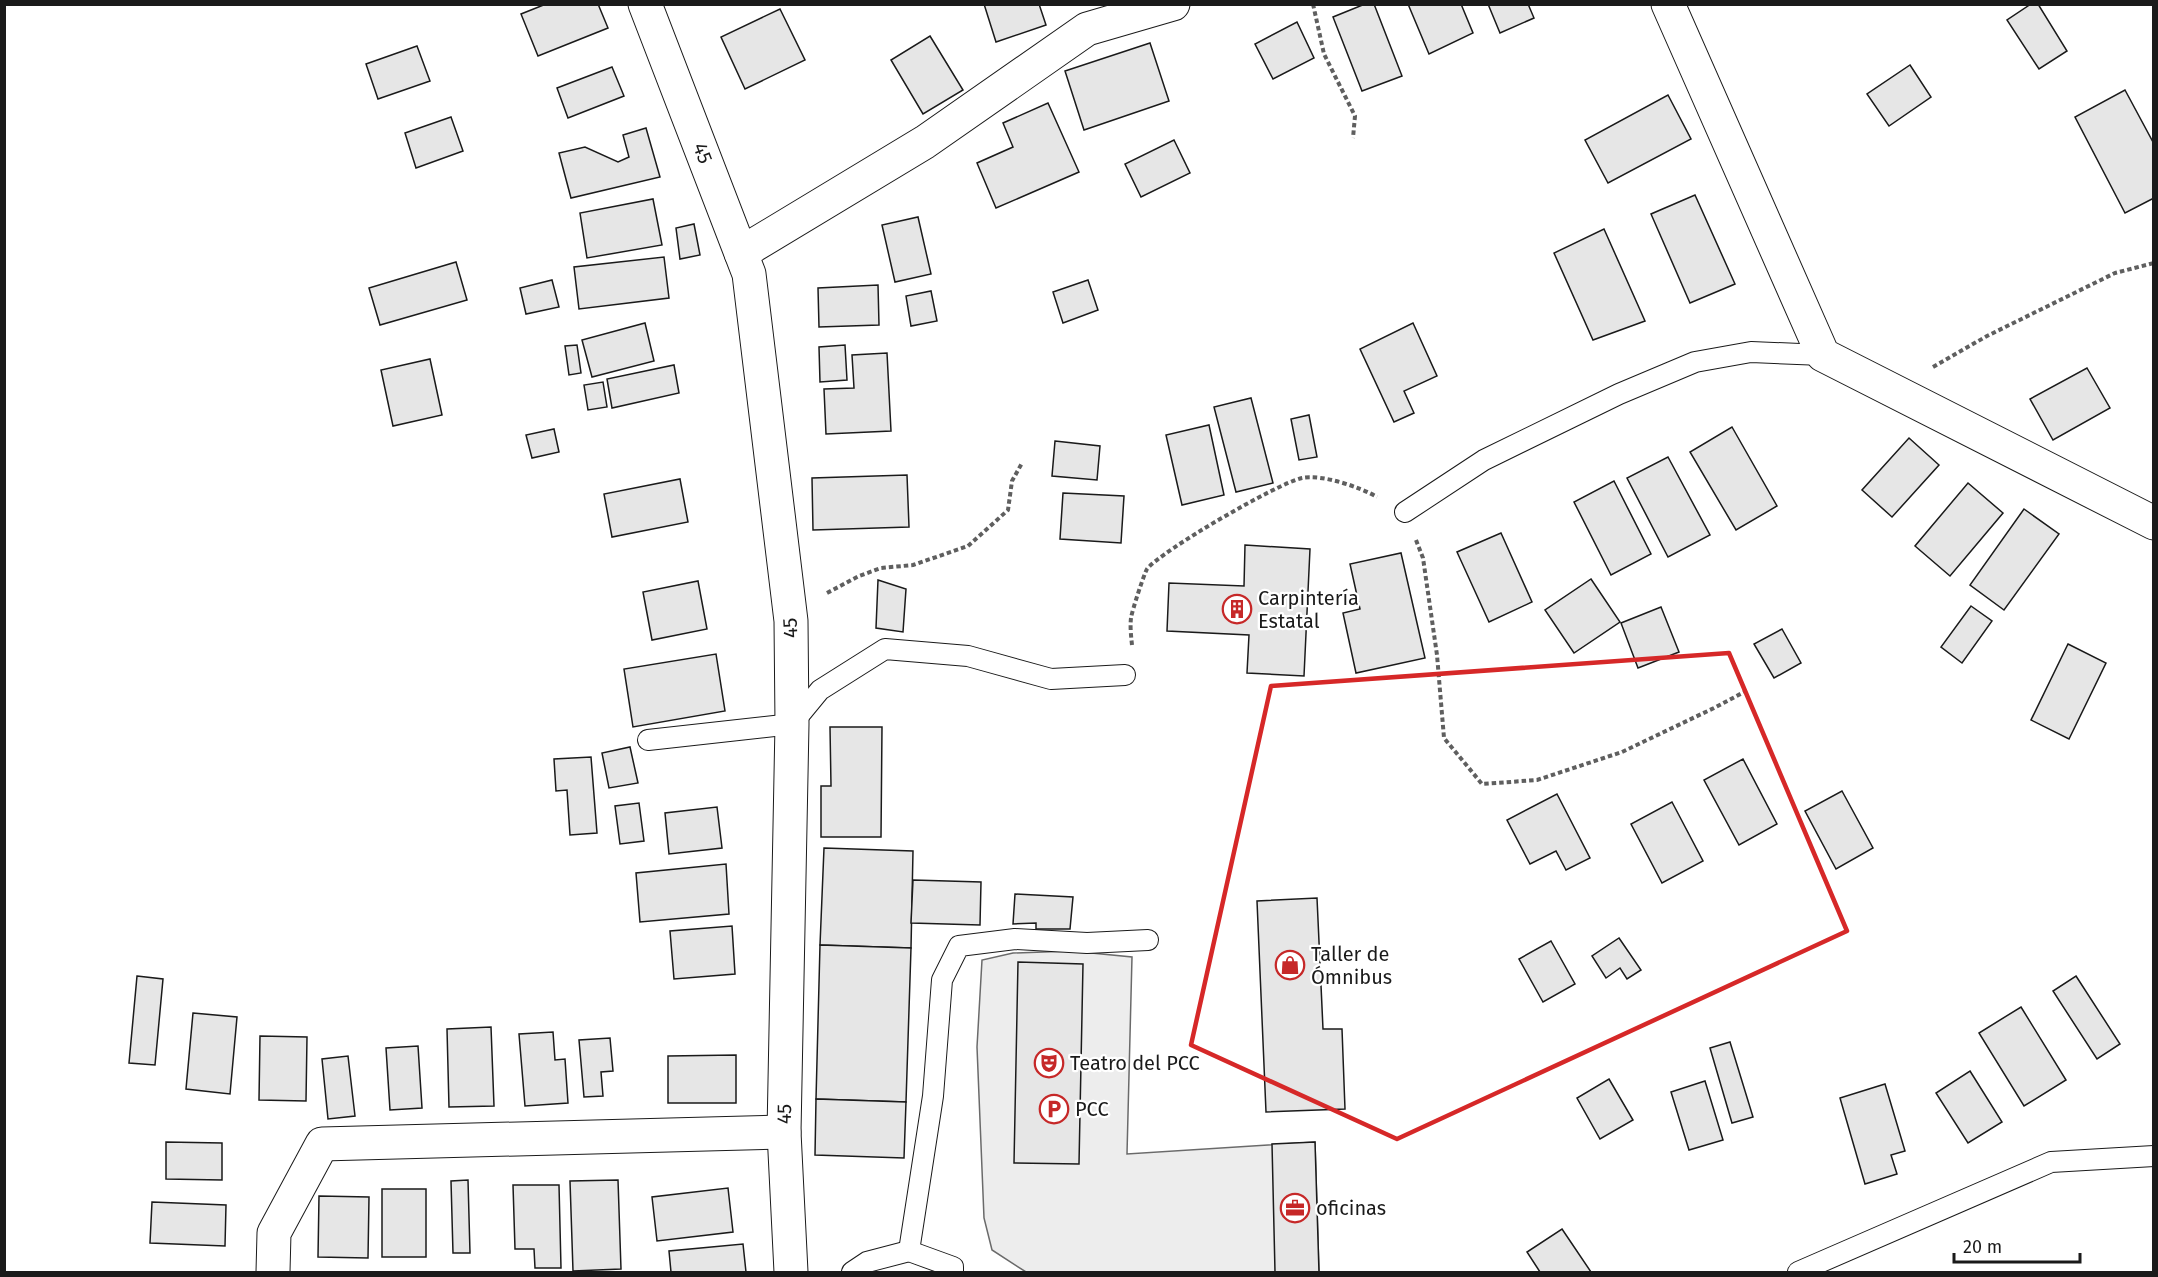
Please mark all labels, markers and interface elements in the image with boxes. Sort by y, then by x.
street label: 45 [688,139,718,167]
place label: Carpintería Estatal [1258,586,1359,633]
building icon: Carpintería Estatal [1221,593,1253,625]
street label: 45 [777,617,803,639]
place label: Taller de Ómnibus [1311,942,1392,989]
shop icon: Taller de Ómnibus [1274,949,1306,981]
theatre icon: Teatro del PCC [1033,1047,1065,1079]
place label: Teatro del PCC [1070,1051,1200,1075]
parking icon: PCC [1038,1093,1070,1125]
place label: PCC [1075,1097,1109,1121]
street label: 45 [772,1104,796,1124]
office icon: oficinas [1279,1192,1311,1224]
place label: oficinas [1316,1196,1386,1220]
scale bar [1954,1226,2080,1264]
text: 20 m [1963,1236,2002,1258]

